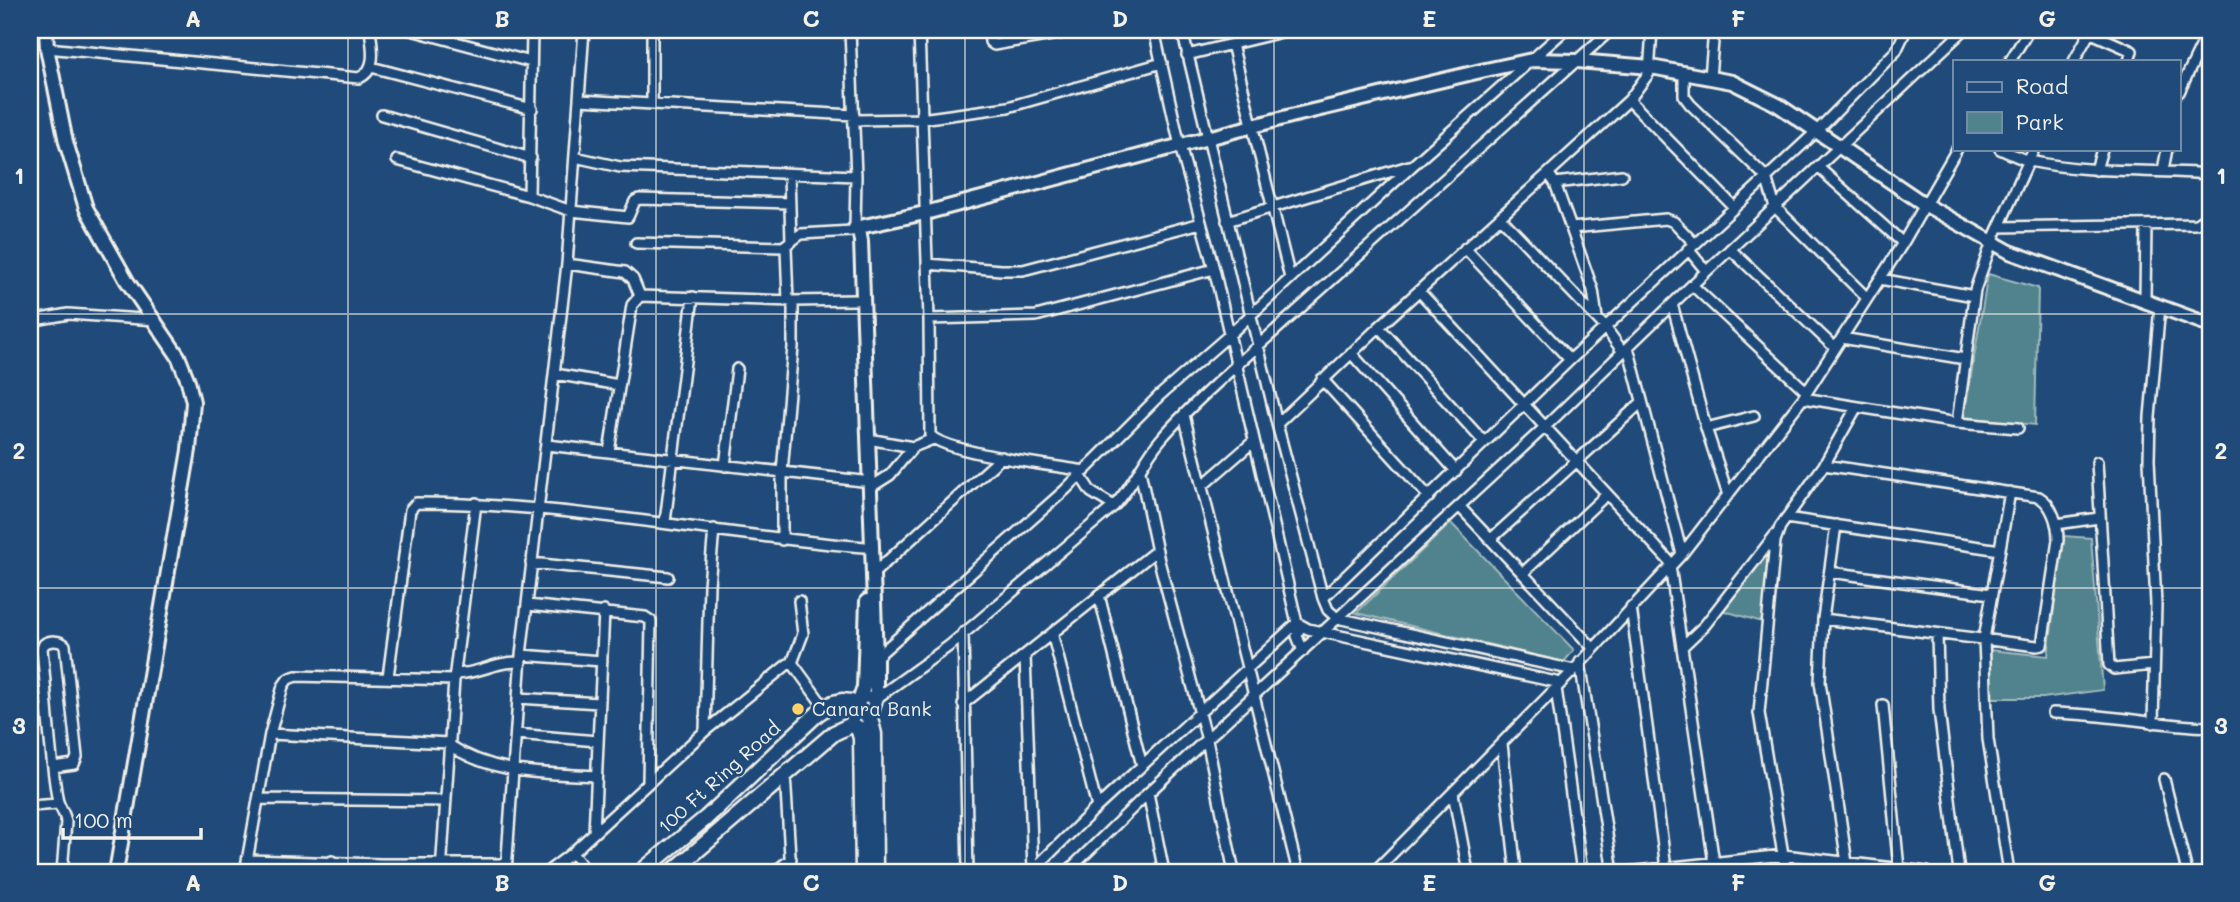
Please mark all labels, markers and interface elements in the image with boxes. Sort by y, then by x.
text: A [185,3,201,33]
text: B [494,3,510,33]
text: C [802,3,820,33]
text: D [1112,3,1128,33]
text: E [1422,3,1436,33]
text: F [1731,3,1745,33]
text: G [2038,3,2056,33]
legend [1953,60,2180,150]
text: Road [2016,72,2068,99]
text: Park [2016,108,2064,135]
text: 1 [14,160,24,190]
text: 1 [2216,160,2226,190]
text: 2 [13,435,25,465]
text: 2 [2215,435,2227,465]
place label: Canara Bank [812,696,931,721]
marker: Canara Bank [790,701,806,717]
text: 3 [12,710,26,740]
text: 3 [2214,710,2228,740]
street label: 100 Ft Ring Road [652,715,785,838]
scale bar [63,797,201,841]
text: 100 m [74,806,133,833]
text: A [185,867,201,897]
text: B [494,867,510,897]
text: C [802,867,820,897]
text: D [1112,867,1128,897]
text: E [1422,867,1436,897]
text: F [1731,867,1745,897]
text: G [2038,867,2056,897]

